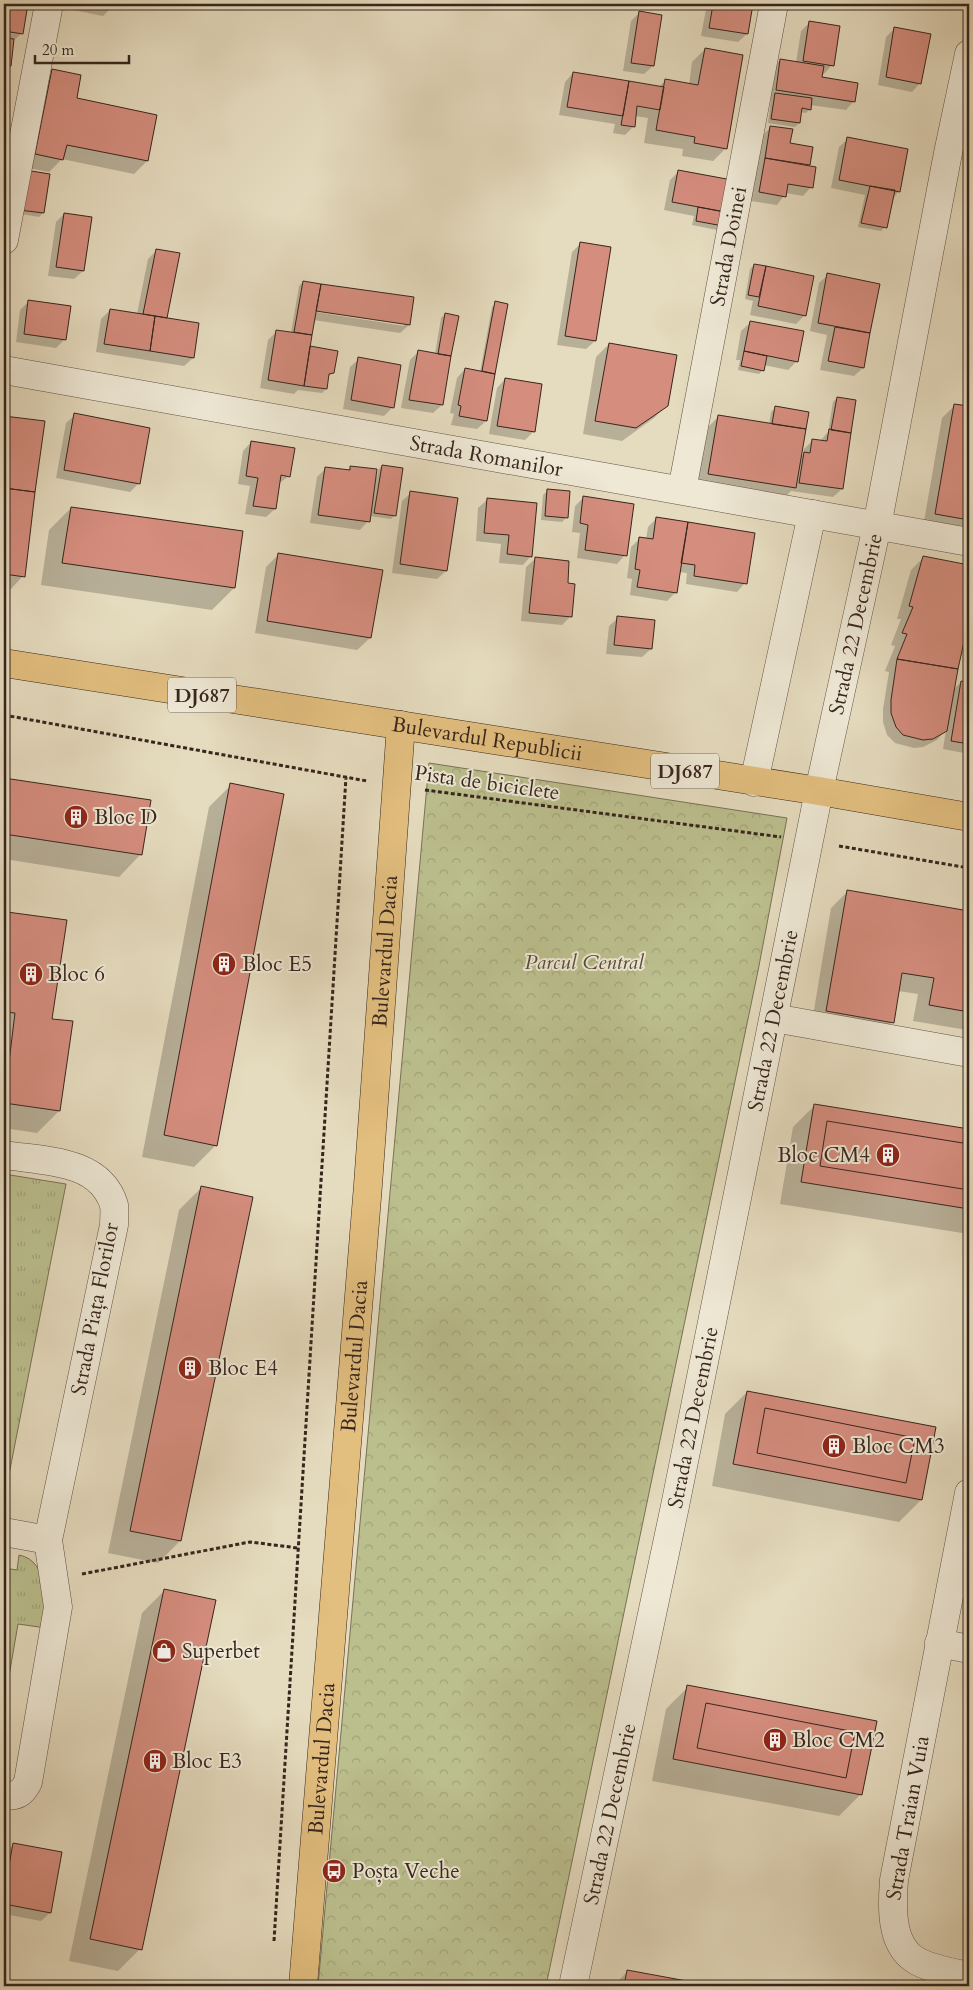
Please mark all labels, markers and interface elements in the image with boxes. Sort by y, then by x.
scale bar [35,32,129,64]
text: 20 m [42,40,74,60]
street label: Strada Doinei [703,184,754,309]
street label: Strada Romanilor [408,428,565,484]
street label: Strada 22 Decembrie [822,531,889,717]
road number: DJ687 [168,678,236,712]
street label: Bulevardul Republicii [390,710,585,768]
road number: DJ687 [651,754,719,788]
street label: Pista de biciclete [413,758,561,808]
place label: Bloc D [94,803,157,832]
building icon: Bloc D [63,804,89,830]
street label: Bulevardul Dacia [365,874,405,1028]
street label: Strada 22 Decembrie [740,927,805,1114]
park label: Parcul Central [524,948,645,977]
place label: Bloc E5 [242,950,312,979]
building icon: Bloc E5 [211,951,237,977]
place label: Bloc 6 [48,960,105,989]
building icon: Bloc 6 [18,961,44,987]
place label: Bloc CM4 [777,1141,870,1170]
building icon: Bloc CM4 [875,1142,901,1168]
street label: Strada Piața Florilor [64,1220,126,1398]
street label: Bulevardul Dacia [333,1279,375,1433]
street label: Strada 22 Decembrie [660,1324,725,1511]
place label: Bloc E4 [208,1354,278,1383]
building icon: Bloc E4 [177,1355,203,1381]
place label: Bloc CM3 [852,1432,945,1461]
building icon: Bloc CM3 [821,1433,847,1459]
place label: Superbet [182,1637,260,1666]
shop icon: Superbet [151,1638,177,1664]
street label: Bulevardul Dacia [301,1682,342,1836]
street label: Strada 22 Decembrie [576,1720,643,1907]
place label: Bloc CM2 [792,1726,885,1755]
building icon: Bloc CM2 [762,1727,788,1753]
street label: Strada Traian Vuia [879,1734,937,1902]
place label: Bloc E3 [172,1747,242,1776]
building icon: Bloc E3 [142,1748,168,1774]
place label: Poșta Veche [352,1857,460,1886]
bus stop icon: Poșta Veche [321,1858,347,1884]

